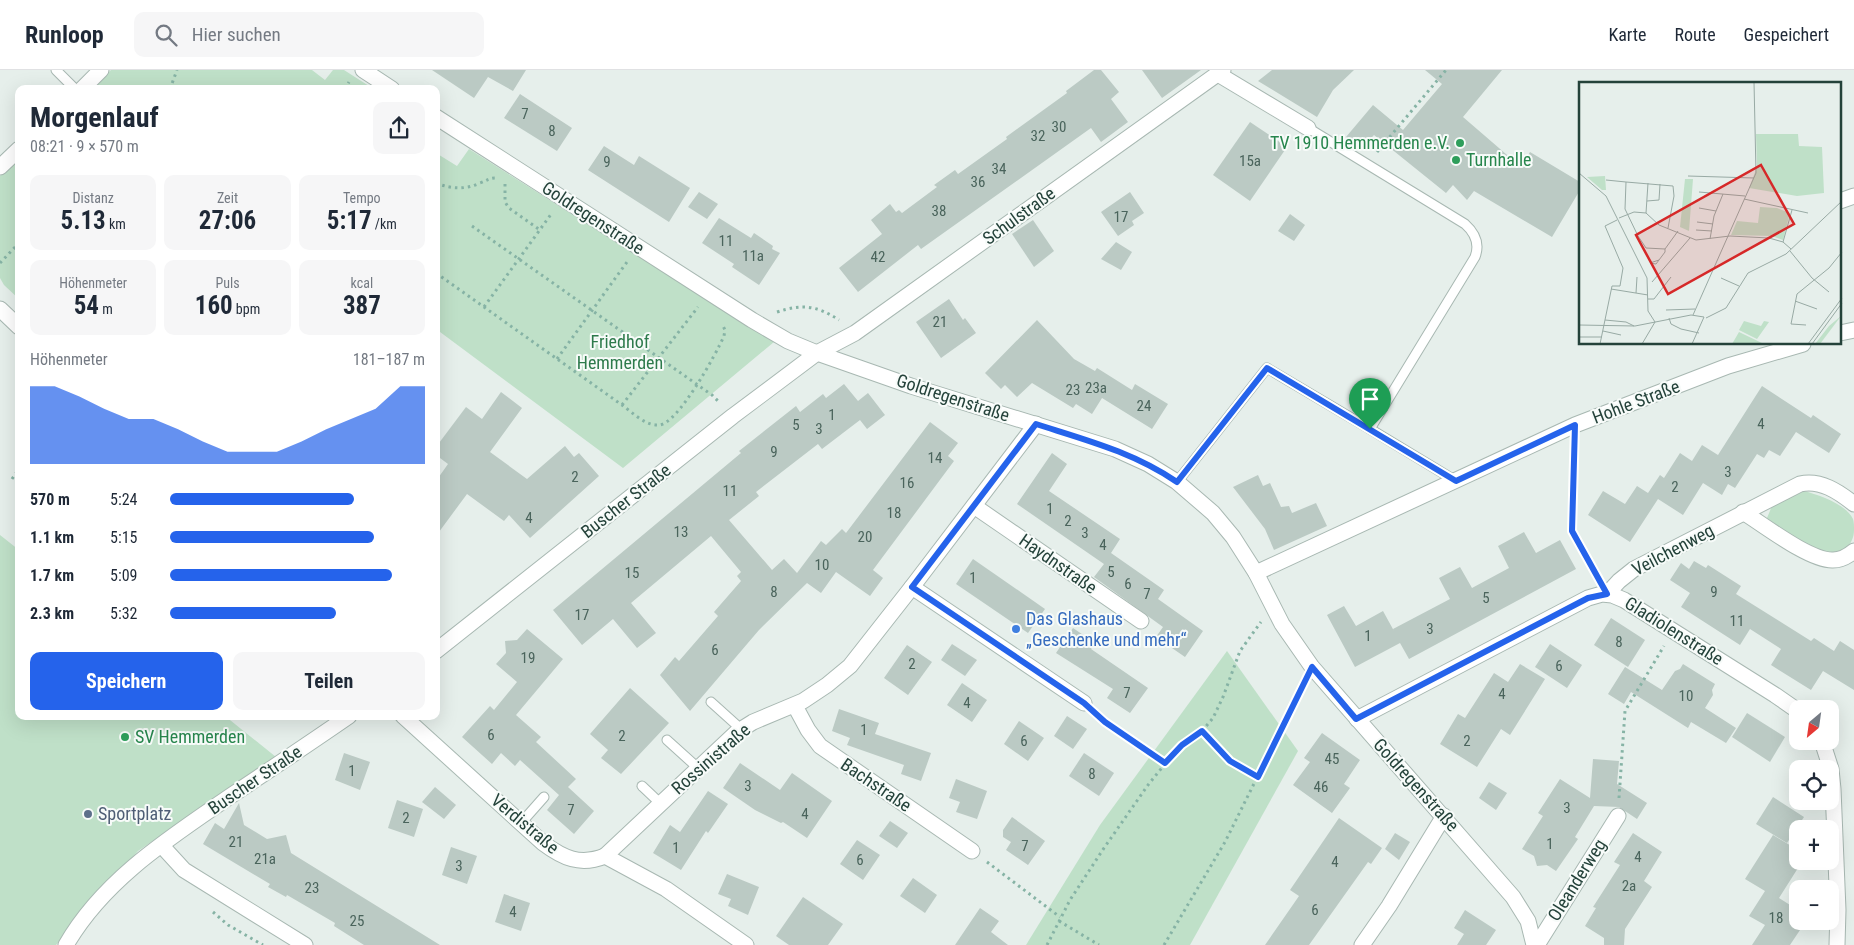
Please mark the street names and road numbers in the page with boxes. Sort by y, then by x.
street label: Goldregenstraße [538,177,648,258]
street label: Schulstraße [978,182,1059,249]
street label: Goldregenstraße [894,369,1012,426]
street label: Hohle Straße [1589,375,1682,428]
street label: Buscher Straße [577,459,675,542]
street label: Veilchenweg [1628,519,1717,580]
street label: Haydnstraße [1015,529,1101,598]
street label: Gladiolenstraße [1621,592,1727,669]
street label: Rossinistraße [667,719,754,798]
street label: Goldregenstraße [1369,734,1464,835]
street label: Buscher Straße [204,741,305,818]
street label: Bachstraße [837,753,916,816]
street label: Verdistraße [487,789,563,858]
street label: Oleanderweg [1543,835,1610,925]

